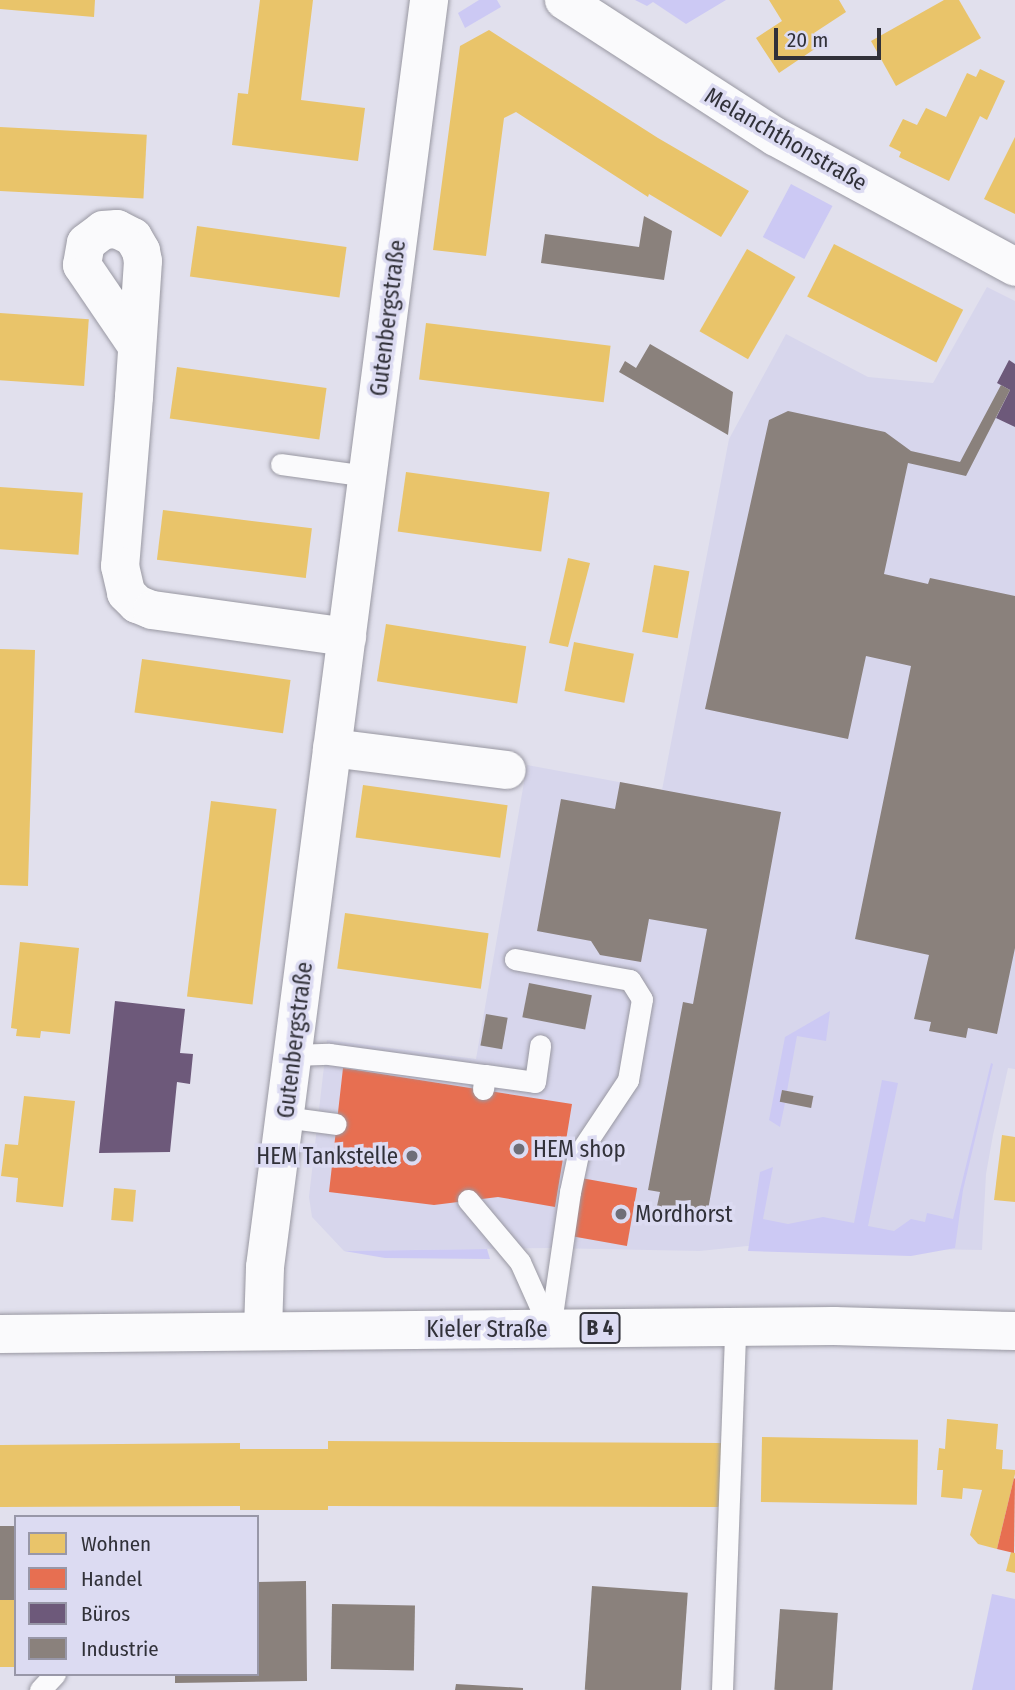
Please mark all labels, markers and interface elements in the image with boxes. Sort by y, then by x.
scale bar [777,14,884,58]
text: 20 m [787,27,828,53]
street label: Melanchthonstraße [700,81,872,197]
street label: Gutenbergstraße [365,238,411,398]
street label: Gutenbergstraße [272,960,318,1120]
place label: HEM shop [533,1135,626,1163]
marker: HEM shop [511,1141,527,1157]
place label: HEM Tankstelle [256,1142,398,1170]
marker: HEM Tankstelle [404,1148,420,1164]
place label: Mordhorst [635,1200,732,1228]
marker: Mordhorst [613,1206,629,1222]
road number: B 4 [579,1310,621,1346]
street label: Kieler Straße [426,1315,548,1343]
legend [14,1515,259,1676]
text: Wohnen [81,1531,151,1557]
text: Handel [81,1566,142,1592]
text: Büros [81,1601,130,1627]
text: Industrie [81,1636,159,1662]

